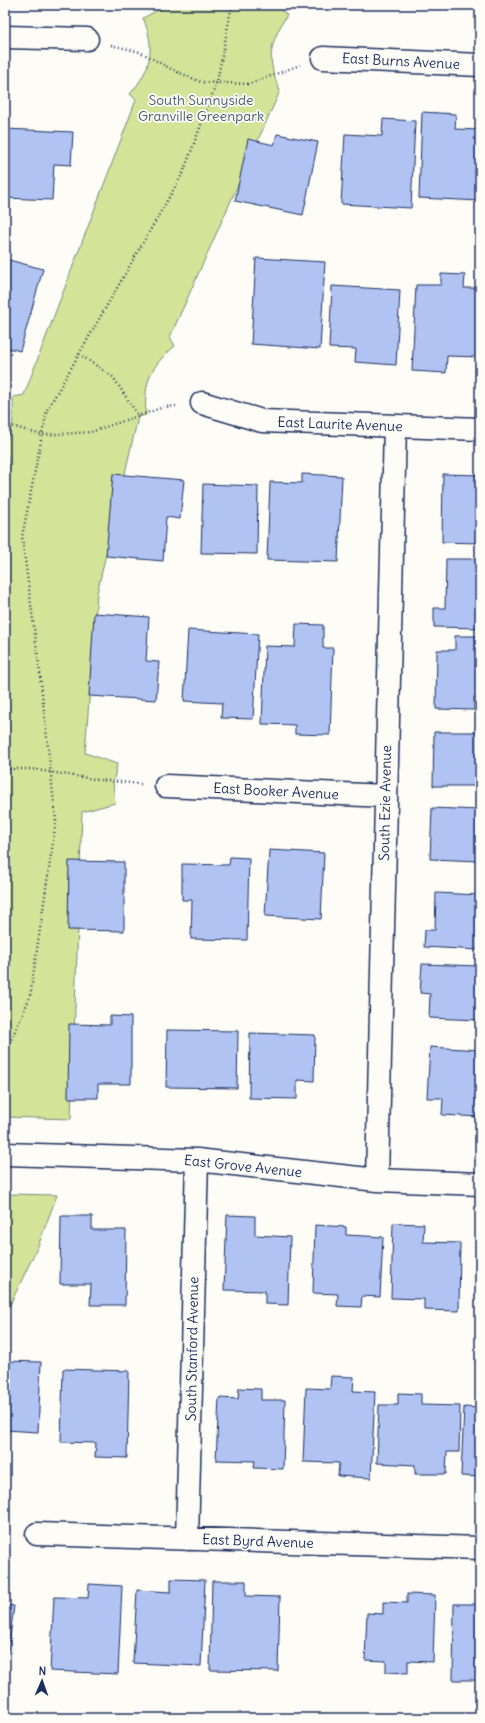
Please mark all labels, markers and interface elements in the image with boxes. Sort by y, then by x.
street label: East Burns Avenue [341,49,461,73]
park label: South Sunnyside Granville Greenpark [138,91,264,125]
street label: East Laurite Avenue [277,413,403,435]
street label: South Ezie Avenue [375,745,395,861]
street label: East Booker Avenue [213,779,339,803]
street label: East Grove Avenue [183,1151,303,1181]
street label: South Stanford Avenue [182,1277,202,1421]
street label: East Byrd Avenue [202,1530,314,1552]
north arrow [22,1661,62,1701]
text: N [38,1664,46,1678]

